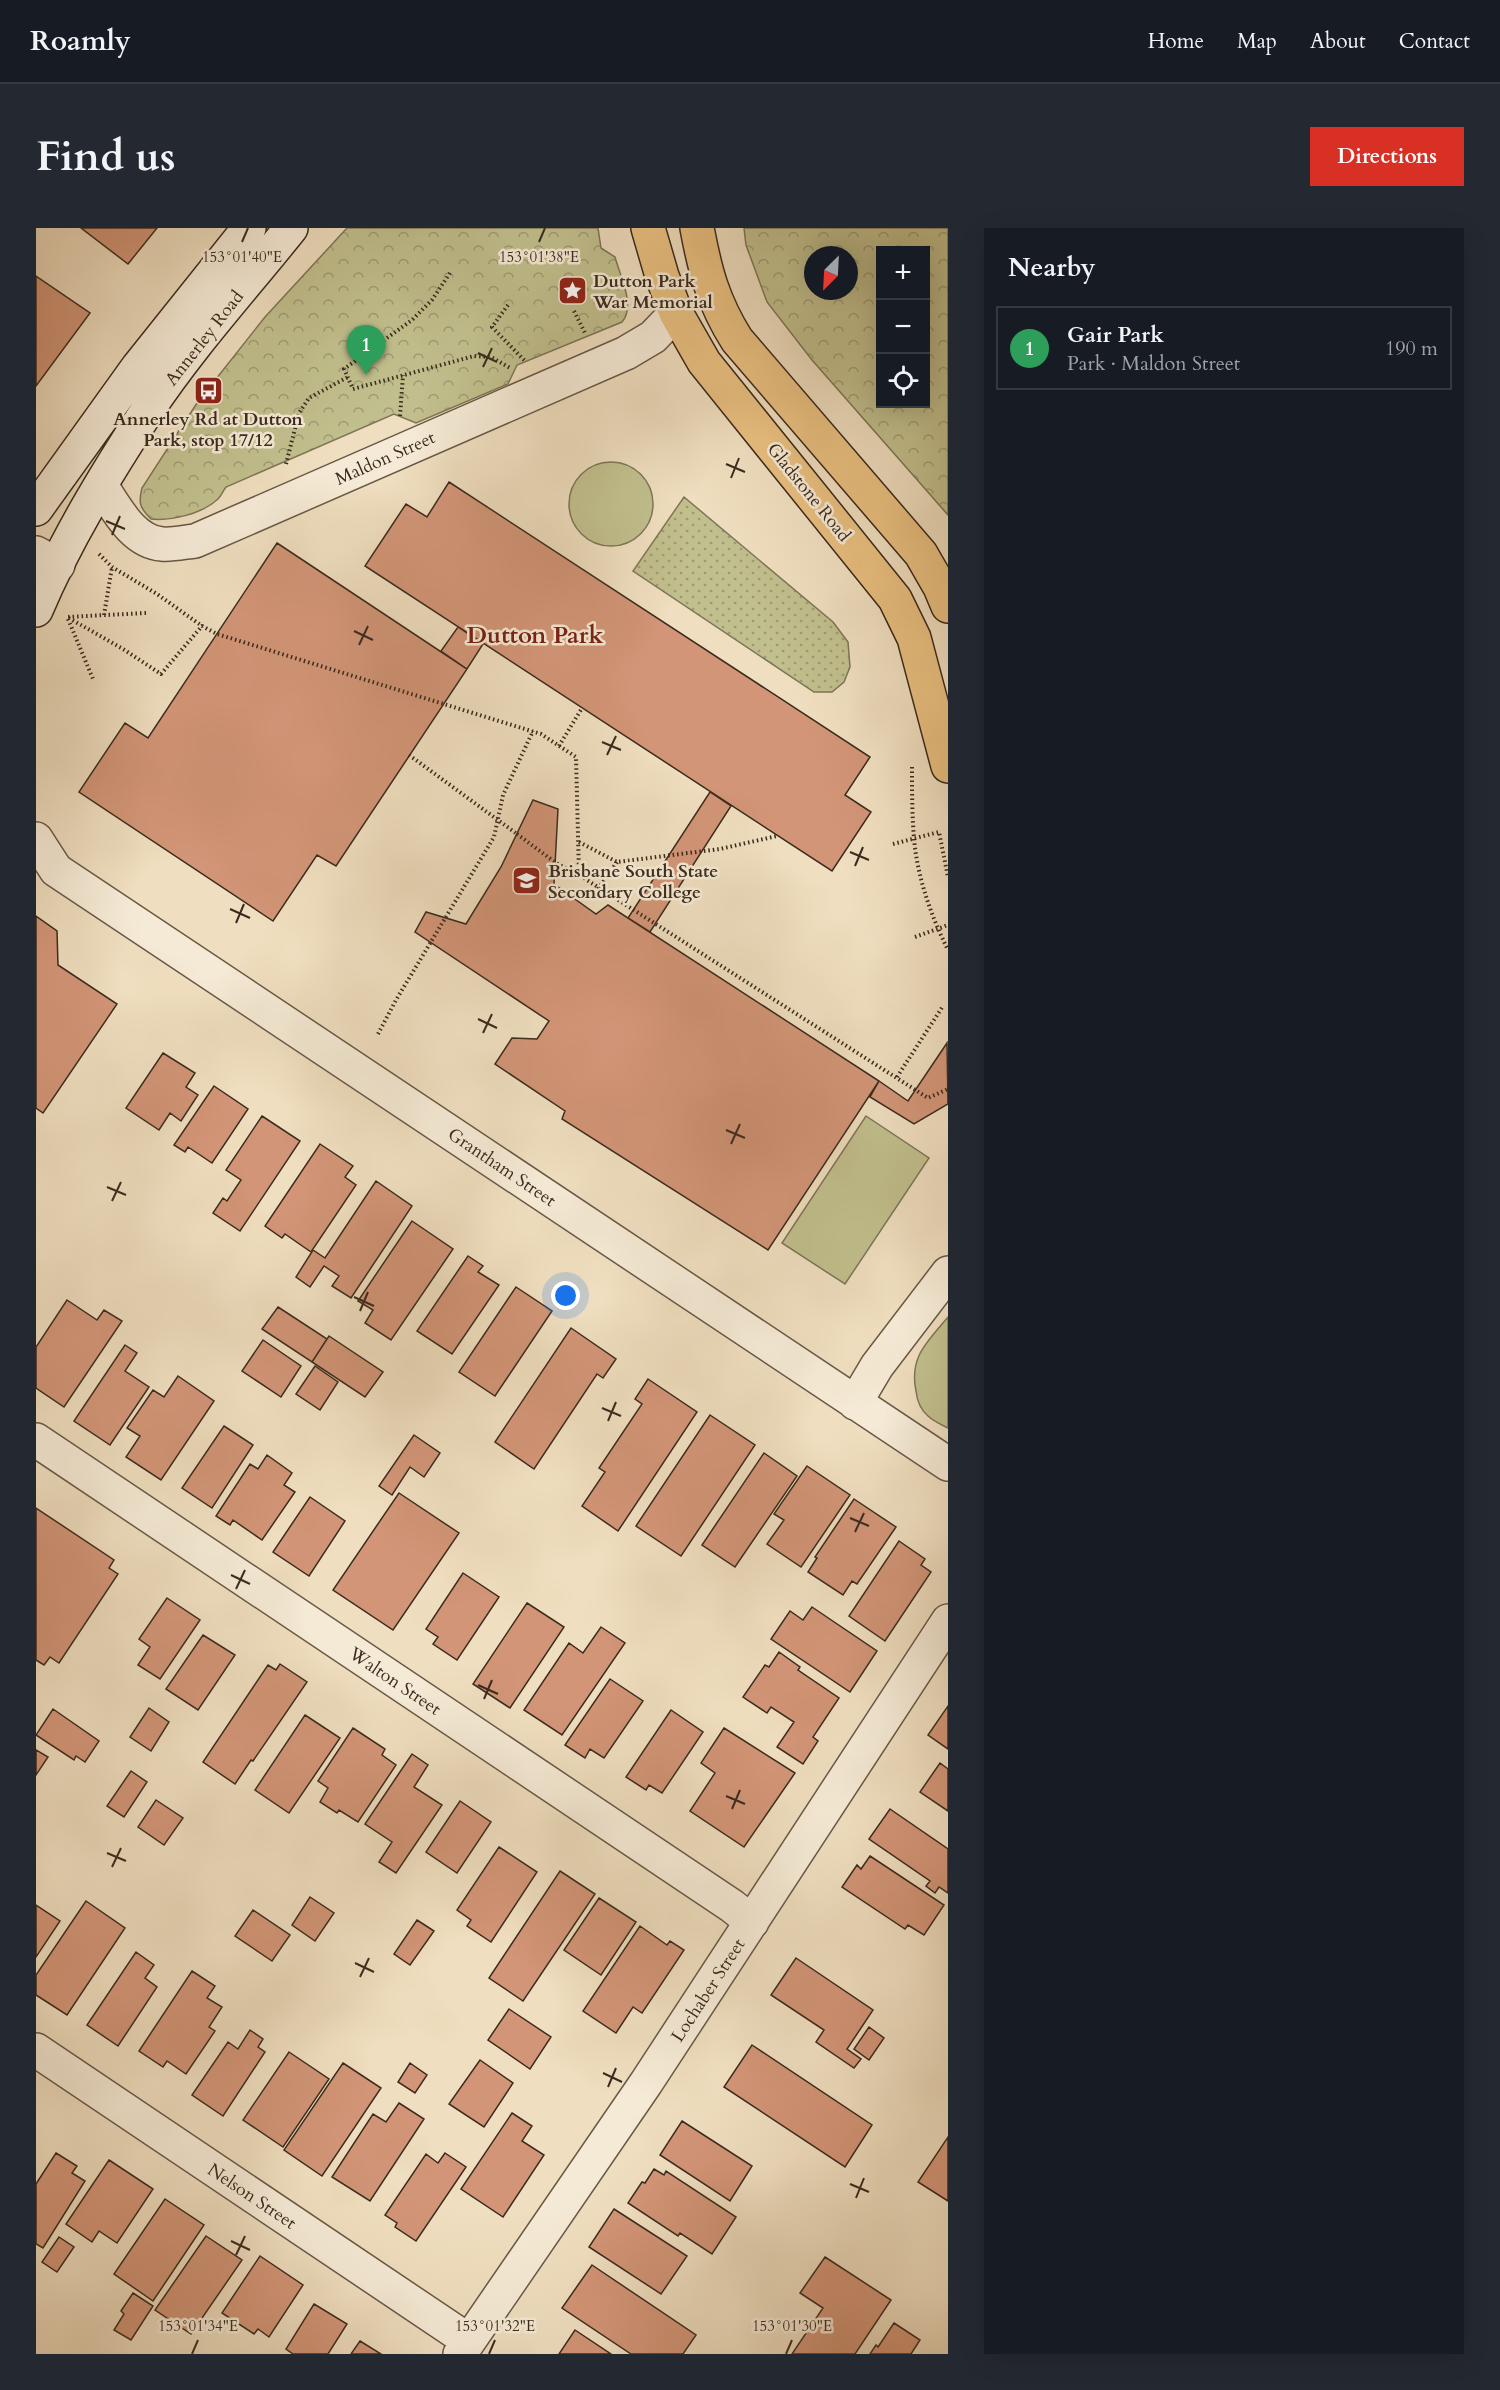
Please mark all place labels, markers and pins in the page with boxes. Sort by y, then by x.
place label: Dutton Park War Memorial [592,269,713,315]
place icon: Dutton Park War Memorial [556,275,588,307]
pin: 1 [346,326,386,375]
bus stop icon: Annerley Rd at Dutton Park, stop 17/12 [192,374,224,406]
place label: Annerley Rd at Dutton Park, stop 17/12 [113,407,303,453]
place label: Brisbane South State Secondary College [548,859,718,905]
school or university icon: Brisbane South State Secondary College [511,865,543,897]

